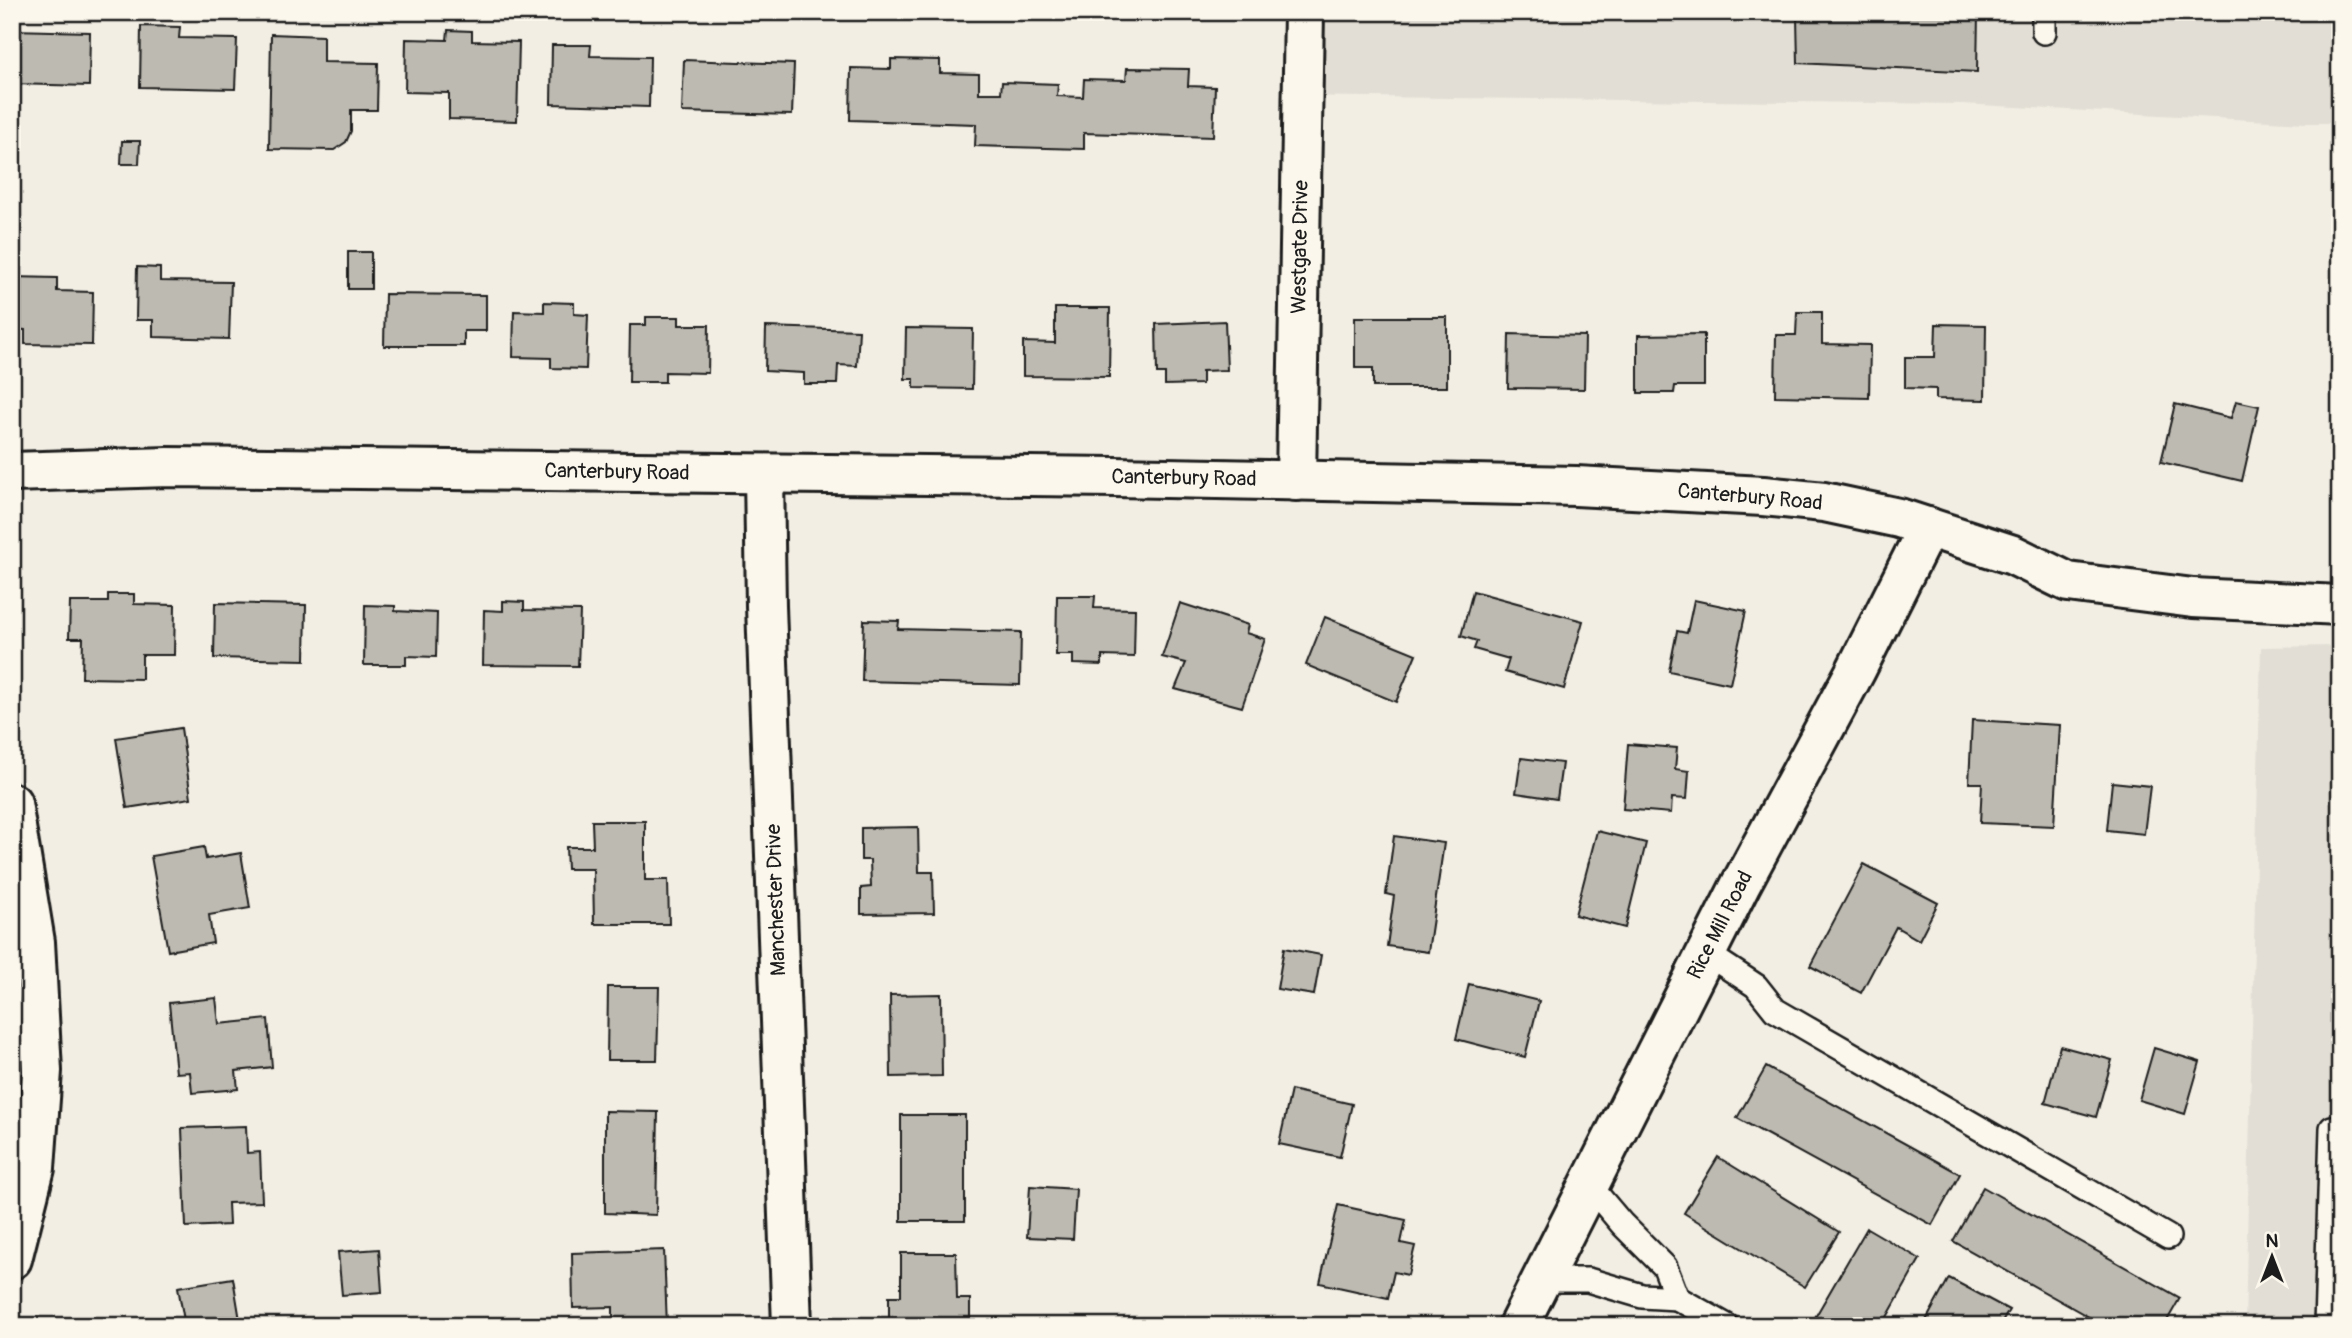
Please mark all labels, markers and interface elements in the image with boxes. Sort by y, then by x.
street label: Westgate Drive [1285,179,1315,314]
street label: Canterbury Road [544,457,690,487]
street label: Canterbury Road [1111,463,1257,493]
street label: Canterbury Road [1676,477,1824,517]
street label: Manchester Drive [760,823,792,976]
street label: Rice Mill Road [1681,866,1759,984]
north arrow [2236,1222,2306,1292]
text: N [2266,1229,2279,1253]

